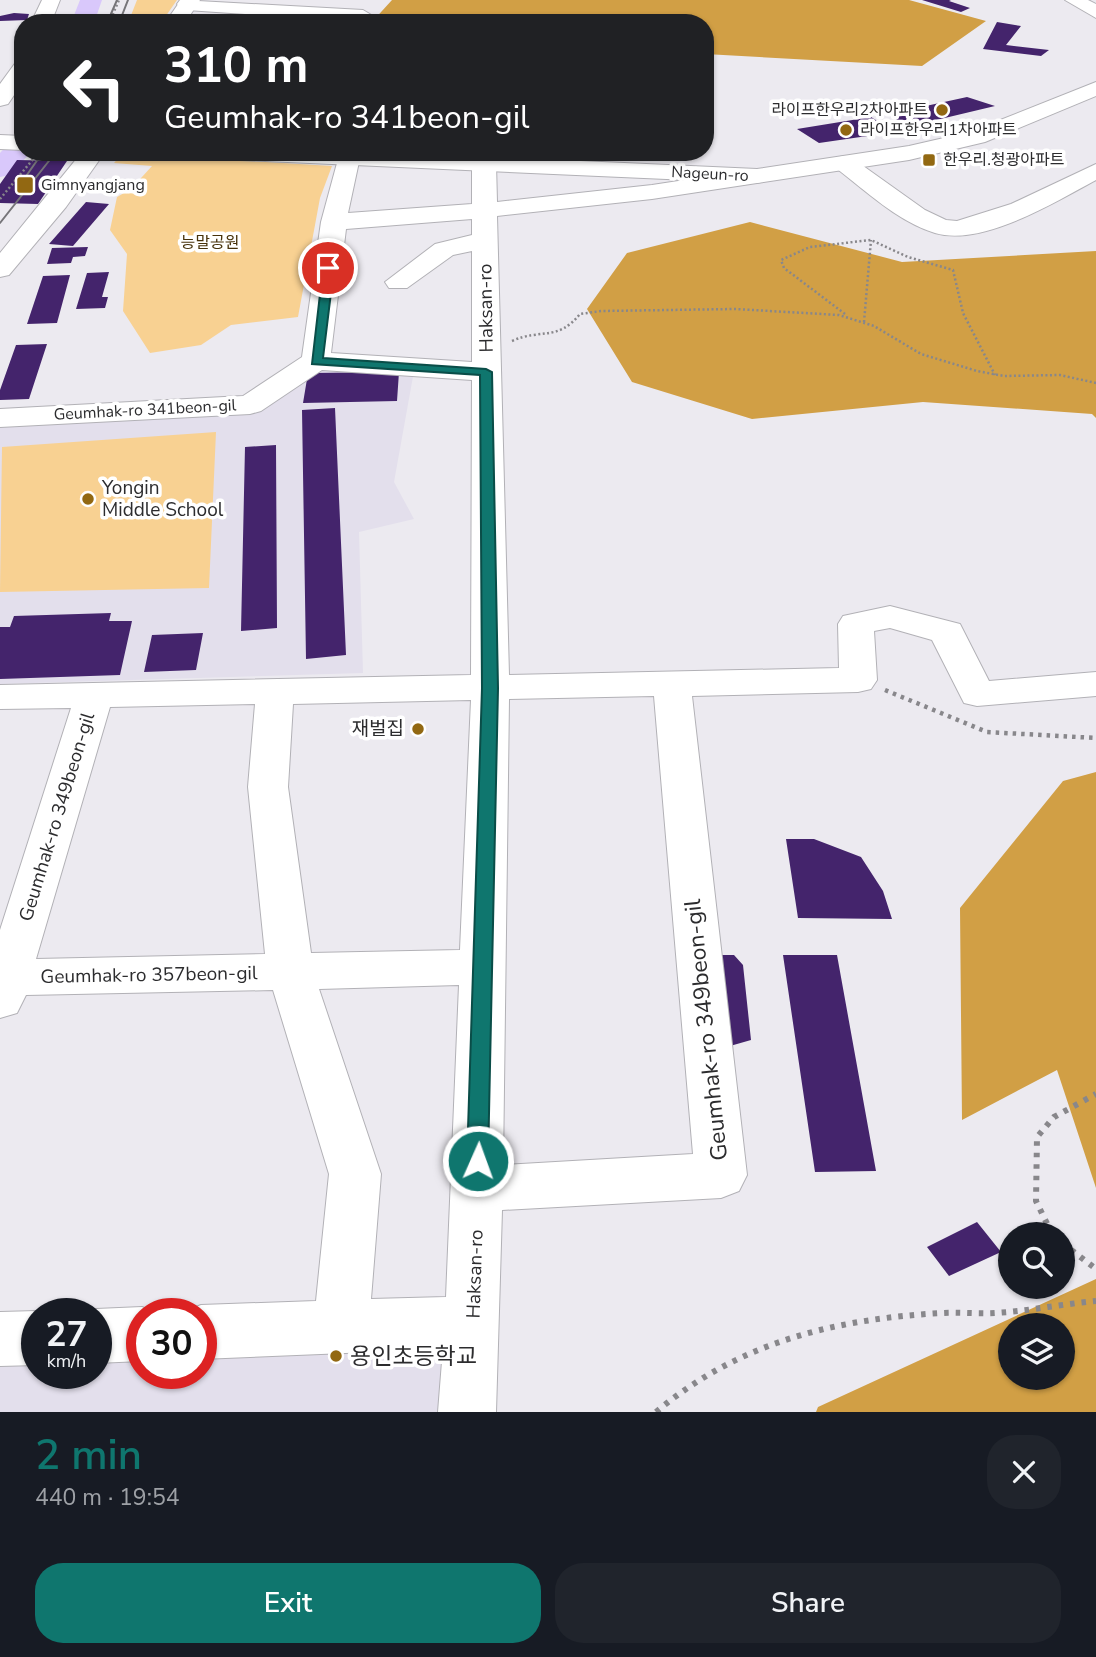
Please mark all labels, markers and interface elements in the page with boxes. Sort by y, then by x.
text: 310 m [164,32,308,99]
icon: left [49,42,140,133]
text: Geumhak-ro 341beon-gil [164,96,530,139]
place label: 라이프한우리2차아파트 [771,99,928,121]
marker: 라이프한우리2차아파트 [934,102,950,118]
place label: 라이프한우리1차아파트 [860,119,1017,141]
marker: 라이프한우리1차아파트 [838,122,854,138]
place label: 한우리.청광아파트 [943,149,1064,171]
marker: 한우리.청광아파트 [921,152,937,168]
street label: Nageun-ro [671,161,749,187]
place label: Gimnyangjang [41,174,145,196]
marker: Gimnyangjang [15,175,35,195]
park label: 능말공원 [181,232,239,254]
pin [298,238,358,298]
icon: arrive [309,249,347,287]
street label: Haksan-ro [472,263,500,353]
street label: Geumhak-ro 341beon-gil [53,394,237,426]
place label: Yongin Middle School [101,475,224,523]
marker: Yongin Middle School [80,491,96,507]
street label: Geumhak-ro 349beon-gil [13,709,101,925]
place label: 재벌집 [352,716,404,742]
marker: 재벌집 [410,721,426,737]
street label: Geumhak-ro 349beon-gil [677,898,735,1162]
street label: Geumhak-ro 357beon-gil [40,960,258,990]
position arrow [441,1124,515,1198]
map controls [998,1222,1075,1390]
button: search [998,1222,1075,1299]
street label: Haksan-ro [460,1229,490,1319]
speed limit sign: 30 [126,1298,217,1389]
text: 27 [45,1311,88,1358]
button: layers [998,1313,1075,1390]
place label: 용인초등학교 [350,1341,477,1372]
marker: 용인초등학교 [328,1348,344,1364]
text: km/h [47,1349,86,1373]
text: 2 min [35,1427,142,1484]
button: close [987,1435,1061,1509]
text: 440 m · 19:54 [35,1482,180,1513]
button: Exit [35,1563,541,1643]
button: Share [555,1563,1061,1643]

